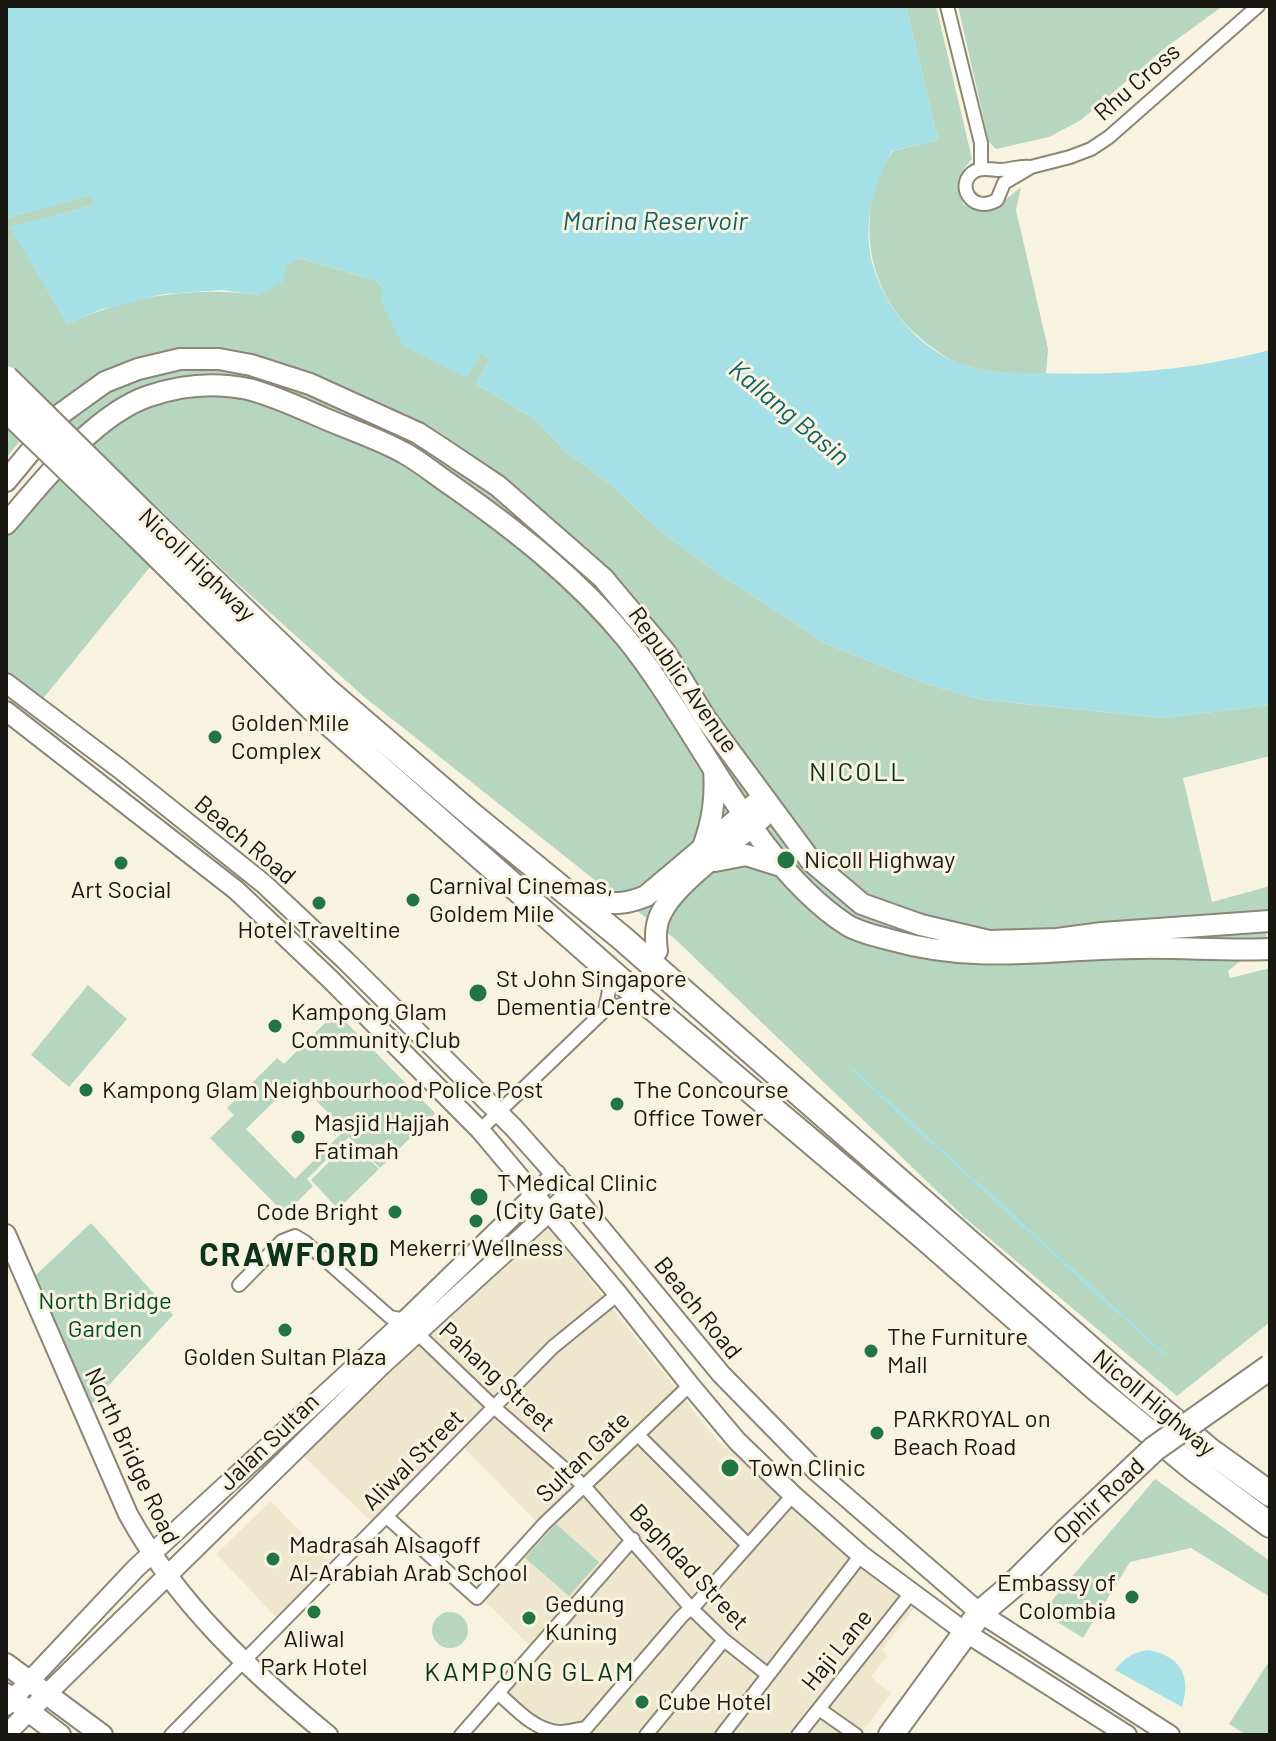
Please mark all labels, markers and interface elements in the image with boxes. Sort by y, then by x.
street label: Rhu Cross [1088,37,1186,127]
water label: Marina Reservoir [563,205,747,237]
water label: Kallang Basin [722,354,856,472]
street label: Nicoll Highway [133,502,261,628]
street label: Republic Avenue [622,601,744,759]
place label: Golden Mile Complex [231,709,350,765]
marker: Golden Mile Complex [206,728,224,746]
district label: NICOLL [809,756,907,788]
street label: Beach Road [189,789,301,891]
place label: Nicoll Highway [804,846,955,874]
marker: Nicoll Highway [775,849,797,871]
marker: Art Social [112,854,130,872]
place label: Carnival Cinemas, Goldem Mile [429,872,613,928]
place label: Art Social [71,876,171,904]
marker: Carnival Cinemas, Goldem Mile [404,891,422,909]
marker: Hotel Traveltine [310,894,328,912]
place label: Hotel Traveltine [237,916,401,944]
place label: St John Singapore Dementia Centre [496,965,687,1021]
marker: St John Singapore Dementia Centre [467,982,489,1004]
place label: Kampong Glam Community Club [291,998,461,1054]
marker: Kampong Glam Community Club [266,1017,284,1035]
place label: Kampong Glam Neighbourhood Police Post [102,1076,544,1104]
place label: The Concourse Office Tower [633,1076,789,1132]
marker: Kampong Glam Neighbourhood Police Post [77,1081,95,1099]
marker: The Concourse Office Tower [608,1095,626,1113]
place label: Masjid Hajjah Fatimah [314,1109,450,1165]
marker: Masjid Hajjah Fatimah [289,1128,307,1146]
place label: T Medical Clinic (City Gate) [497,1169,657,1225]
marker: T Medical Clinic (City Gate) [468,1186,490,1208]
place label: Code Bright [256,1198,379,1226]
marker: Code Bright [386,1203,404,1221]
marker: Mekerri Wellness [467,1212,485,1230]
place label: Mekerri Wellness [389,1234,563,1262]
district label: CRAWFORD [199,1236,381,1274]
street label: Beach Road [648,1251,748,1365]
park label: North Bridge Garden [38,1287,172,1343]
street label: Pahang Street [433,1316,561,1438]
marker: Golden Sultan Plaza [276,1321,294,1339]
place label: The Furniture Mall [887,1323,1028,1379]
marker: The Furniture Mall [862,1342,880,1360]
place label: Golden Sultan Plaza [184,1343,386,1371]
street label: Nicoll Highway [1087,1343,1221,1463]
street label: North Bridge Road [79,1363,185,1549]
street label: Jalan Sultan [213,1387,325,1497]
street label: Aliwal Street [356,1403,470,1517]
street label: Sultan Gate [530,1405,636,1509]
place label: PARKROYAL on Beach Road [893,1405,1051,1461]
marker: PARKROYAL on Beach Road [868,1424,886,1442]
street label: Ophir Road [1048,1452,1150,1550]
place label: Town Clinic [748,1454,865,1482]
marker: Town Clinic [719,1457,741,1479]
street label: Baghdad Street [623,1498,755,1636]
place label: Madrasah Alsagoff Al-Arabiah Arab School [289,1531,528,1587]
marker: Madrasah Alsagoff Al-Arabiah Arab School [264,1550,282,1568]
place label: Embassy of Colombia [997,1569,1116,1625]
marker: Embassy of Colombia [1123,1588,1141,1606]
place label: Gedung Kuning [545,1590,624,1646]
marker: Aliwal Park Hotel [305,1603,323,1621]
street label: Haji Lane [796,1604,878,1696]
marker: Gedung Kuning [520,1609,538,1627]
place label: Aliwal Park Hotel [260,1625,368,1681]
district label: KAMPONG GLAM [424,1656,636,1688]
place label: Cube Hotel [658,1688,771,1716]
marker: Cube Hotel [633,1693,651,1711]

